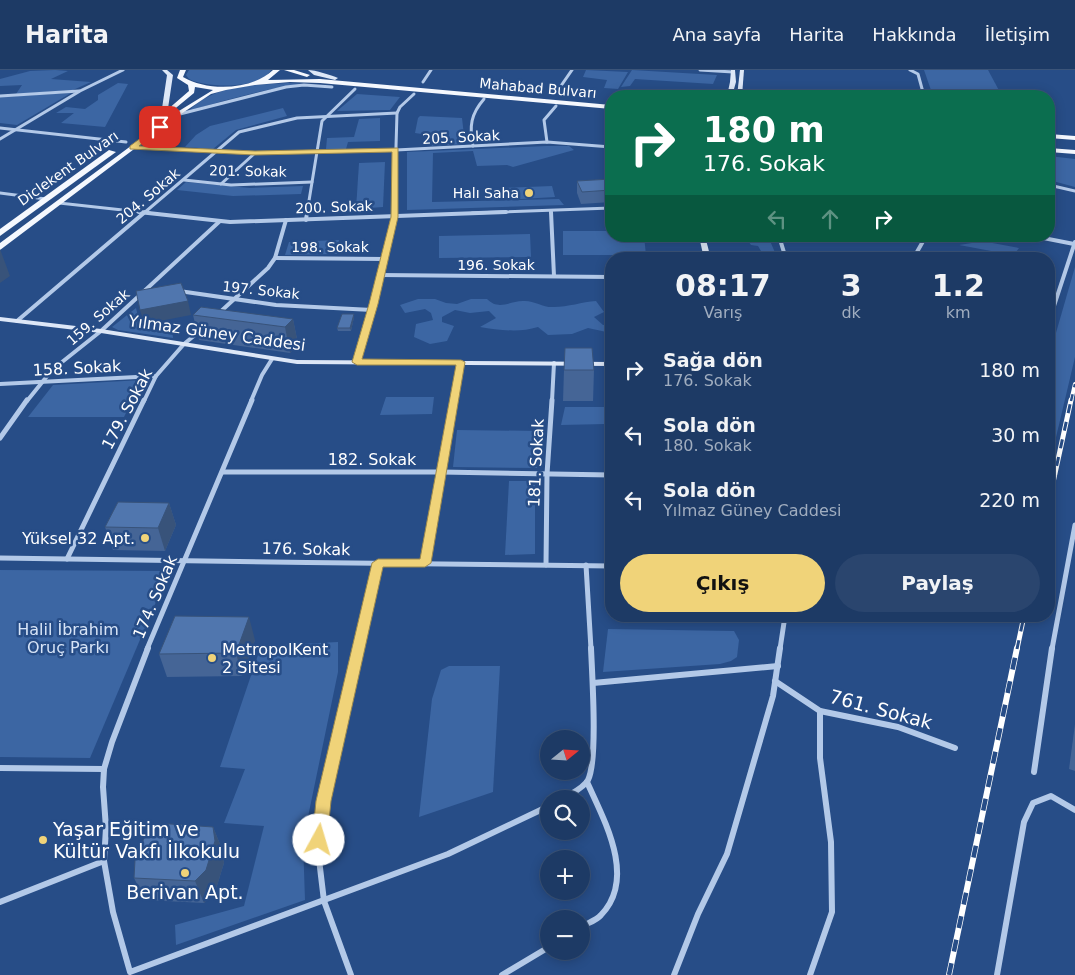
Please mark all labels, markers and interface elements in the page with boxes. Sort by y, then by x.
text: Harita [25,21,109,49]
text: Ana sayfa [672,24,761,45]
text: Harita [789,24,844,45]
text: Hakkında [872,24,957,45]
text: İletişim [985,24,1050,45]
street label: Mahabad Bulvarı [479,75,597,101]
pin [139,106,181,148]
icon: right [620,110,685,175]
text: 180 m [703,110,825,150]
icon: arrive [146,113,174,141]
street label: Diclekent Bulvarı [15,127,121,209]
street label: 205. Sokak [422,127,501,147]
text: 176. Sokak [703,151,825,176]
street label: 201. Sokak [209,162,288,180]
street label: 204. Sokak [113,164,184,227]
place label: Halı Saha [453,185,519,201]
marker: Halı Saha [523,187,535,199]
street label: 200. Sokak [295,198,374,216]
icon: left [763,205,791,233]
icon: ahead [816,205,844,233]
icon: right [869,205,897,233]
street label: 198. Sokak [291,239,370,255]
street label: 196. Sokak [457,257,536,273]
text: 08:17 [675,268,771,303]
text: 3 [841,268,862,303]
text: 1.2 [932,268,985,303]
street label: 197. Sokak [222,278,301,302]
street label: 159. Sokak [63,285,133,349]
text: Varış [703,303,742,322]
text: dk [841,303,861,322]
text: km [946,303,971,322]
street label: Yılmaz Güney Caddesi [126,311,307,355]
text: Sağa dön [663,349,763,371]
street label: 158. Sokak [32,356,123,380]
icon: right [620,356,648,384]
text: 180 m [979,359,1040,381]
street label: 179. Sokak [98,365,157,453]
text: 176. Sokak [663,371,752,390]
text: Sola dön [663,414,756,436]
street label: 181. Sokak [524,417,548,508]
icon: left [620,421,648,449]
text: 30 m [991,424,1040,446]
text: 180. Sokak [663,436,752,455]
street label: 182. Sokak [328,450,417,469]
text: Sola dön [663,479,756,501]
icon: left [620,486,648,514]
text: 220 m [979,489,1040,511]
text: Yılmaz Güney Caddesi [663,501,842,520]
place label: Yüksel 32 Apt. [21,529,135,548]
marker: Yüksel 32 Apt. [139,532,151,544]
street label: 176. Sokak [261,539,351,559]
street label: 174. Sokak [129,552,181,642]
button: Çıkış [620,554,825,612]
button: Paylaş [835,554,1040,612]
park label: Halil İbrahim Oruç Parkı [17,620,119,657]
place label: MetropolKent 2 Sitesi [222,640,328,677]
marker: MetropolKent 2 Sitesi [206,652,218,664]
street label: 761. Sokak [827,685,935,733]
north arrow [540,730,590,780]
map controls [540,730,590,960]
button: search [540,790,590,840]
position arrow [292,813,344,865]
place label: Yaşar Eğitim ve Kültür Vakfı İlkokulu [52,818,240,862]
marker: Yaşar Eğitim ve Kültür Vakfı İlkokulu [37,834,49,846]
button: + [540,850,590,900]
marker: Berivan Apt. [179,867,191,879]
place label: Berivan Apt. [126,881,244,903]
button: − [540,910,590,960]

